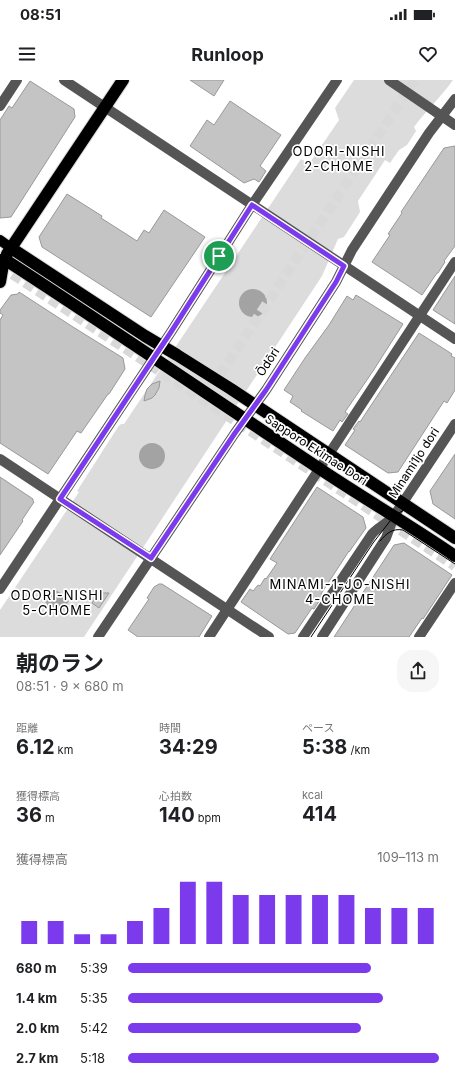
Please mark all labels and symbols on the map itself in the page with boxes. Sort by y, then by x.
district label: ODORI-NISHI 2-CHOME [293,143,385,174]
pin [202,239,236,273]
street label: Ōdōri [253,344,282,379]
street label: Sapporo Ekimae Dori [262,411,370,488]
street label: Minami1jo dori [385,424,442,501]
district label: MINAMI-1-JO-NISHI 4-CHOME [269,576,411,607]
district label: ODORI-NISHI 5-CHOME [11,587,103,618]

